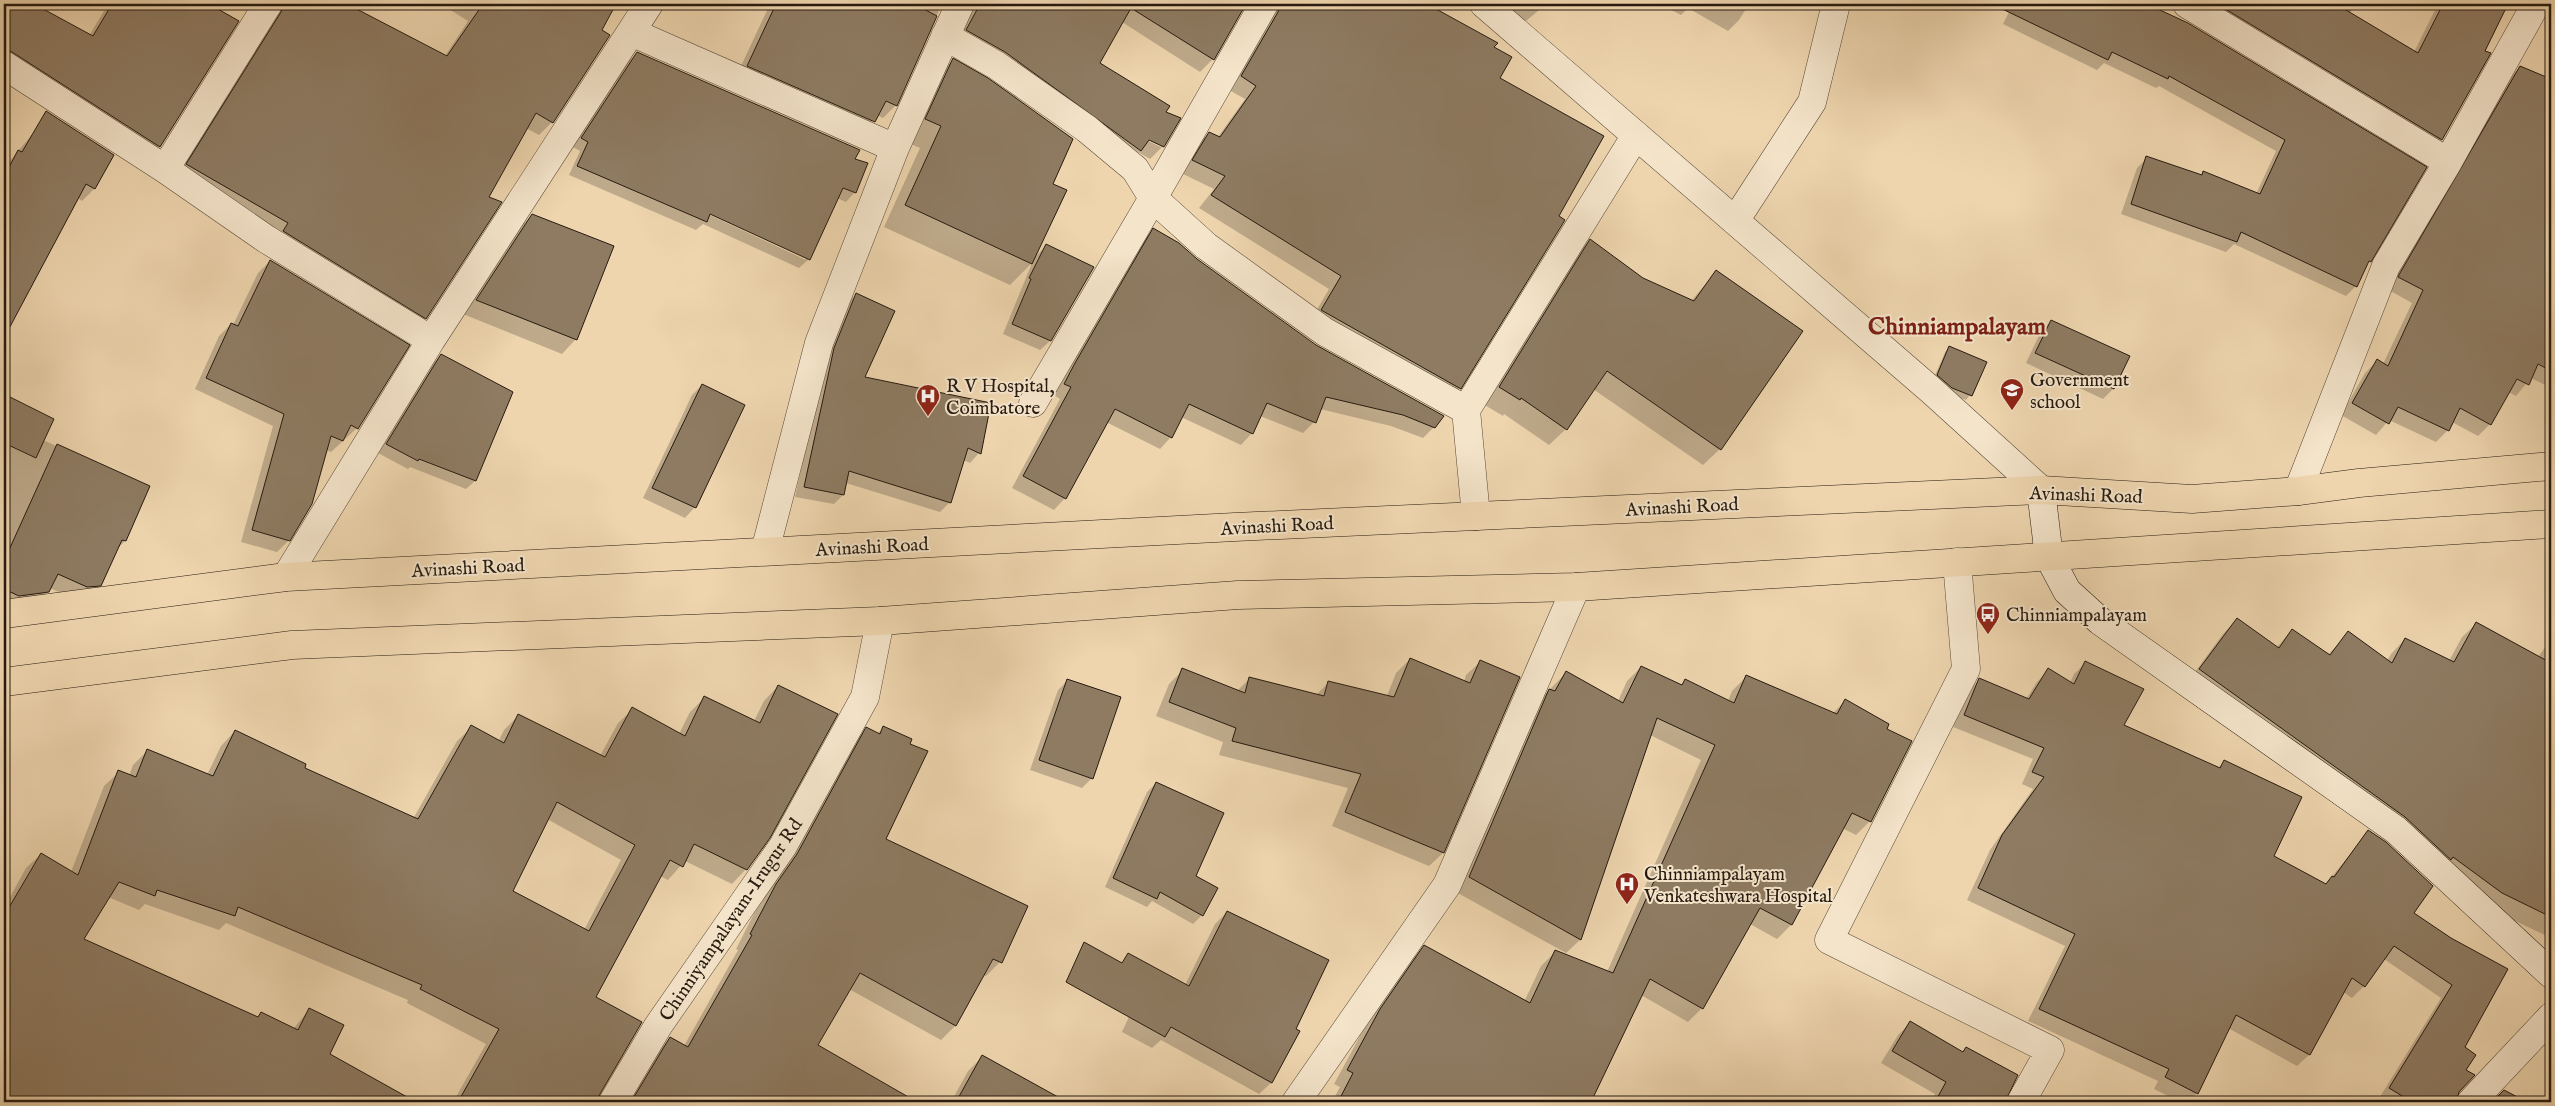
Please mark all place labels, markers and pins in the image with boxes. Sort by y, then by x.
place label: Government school [2030,369,2130,415]
place label: R V Hospital, Coimbatore [946,375,1055,421]
school or university icon: Government school [1999,377,2025,411]
hospital icon: R V Hospital, Coimbatore [915,383,941,417]
bus stop icon: Chinniampalayam [1975,601,2001,635]
place label: Chinniampalayam [2006,604,2147,628]
place label: Chinniampalayam Venkateshwara Hospital [1643,863,1833,909]
hospital icon: Chinniampalayam Venkateshwara Hospital [1614,871,1640,905]

